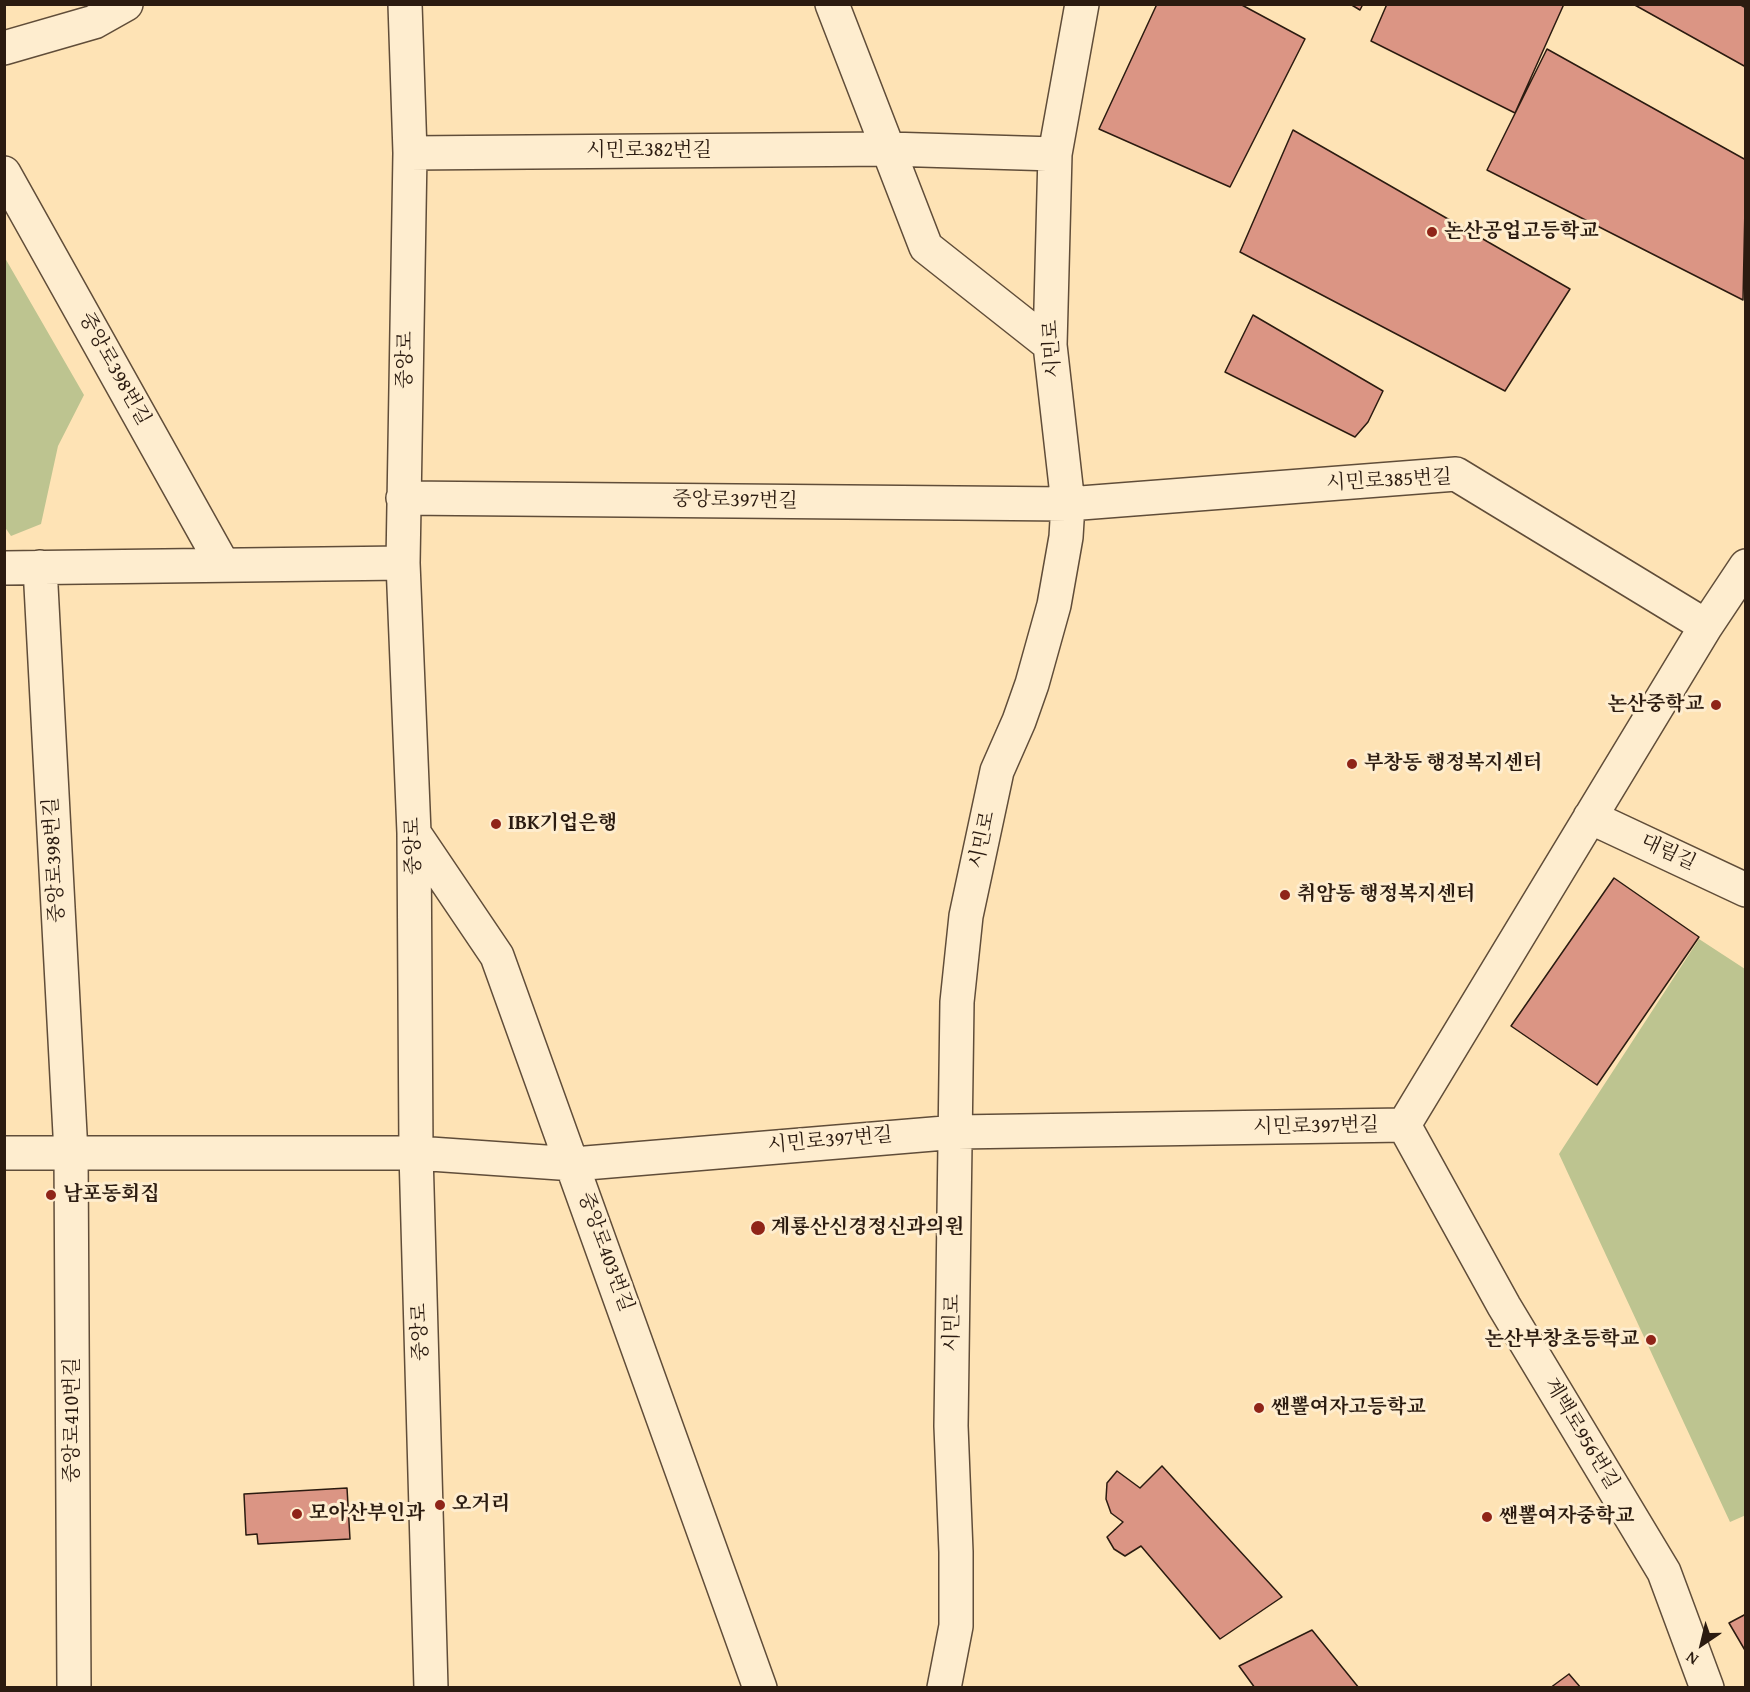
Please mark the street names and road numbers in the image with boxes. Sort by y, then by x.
street label: 시민로382번길 [586,139,712,163]
street label: 중앙로398번길 [73,308,155,430]
street label: 시민로 [1039,319,1067,379]
street label: 중앙로 [393,331,419,389]
street label: 시민로385번길 [1326,466,1452,496]
street label: 중앙로397번길 [672,488,798,514]
street label: 중앙로398번길 [40,797,70,923]
street label: 시민로 [965,809,1001,871]
street label: 중앙로 [401,817,427,875]
street label: 대림길 [1637,830,1699,876]
street label: 시민로397번길 [1253,1114,1379,1140]
street label: 시민로397번길 [766,1124,894,1158]
street label: 중앙로403번길 [572,1189,638,1315]
street label: 시민로 [940,1294,966,1352]
street label: 중앙로 [408,1303,434,1361]
street label: 중앙로410번길 [61,1357,85,1483]
street label: 계백로956번길 [1538,1374,1624,1494]

